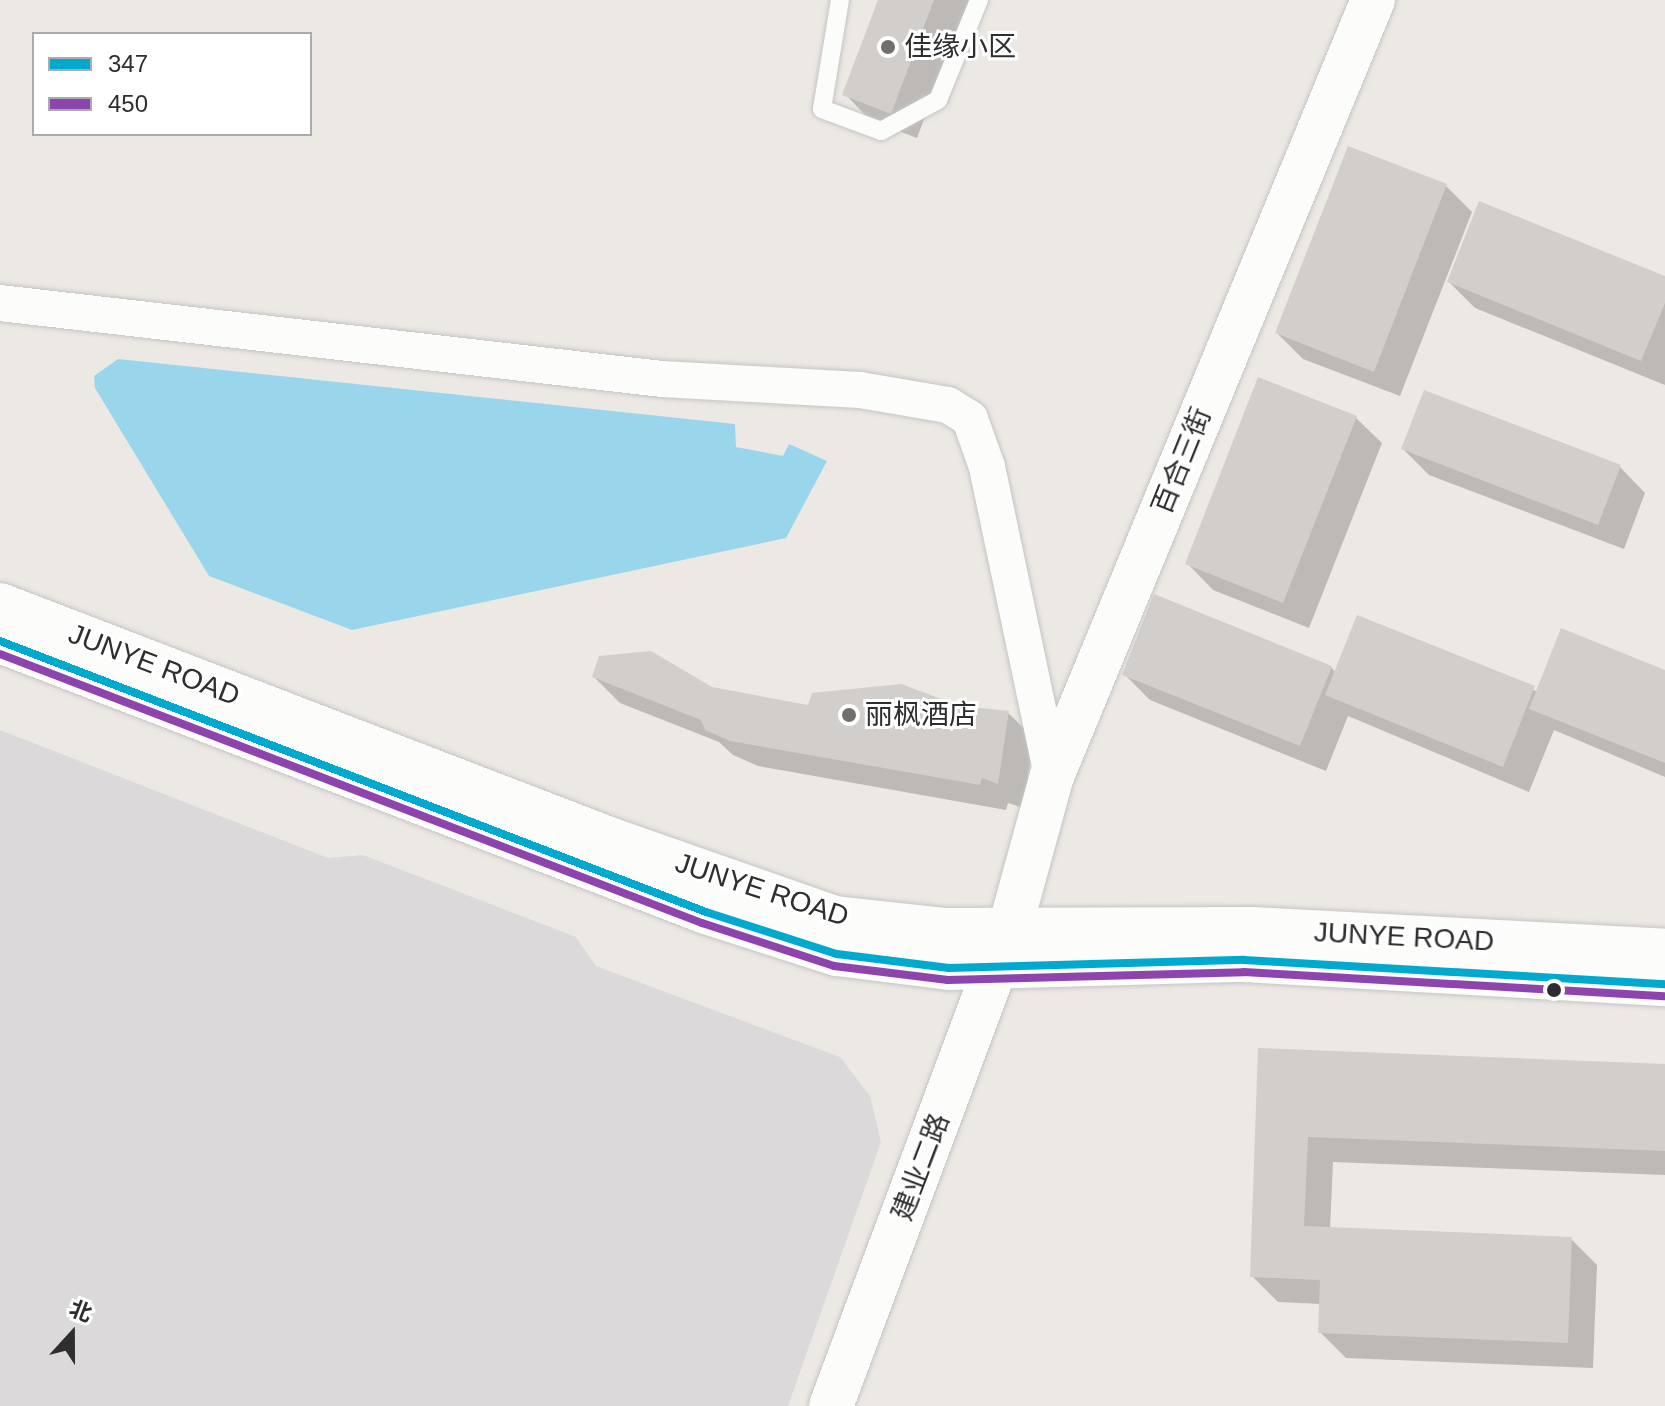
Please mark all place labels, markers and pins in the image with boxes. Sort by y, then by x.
place label: 佳缘小区 [904,30,1016,64]
marker: 佳缘小区 [879,38,897,56]
place label: 丽枫酒店 [865,698,977,732]
marker: 丽枫酒店 [840,706,858,724]
unlabelled marker [1546,982,1562,998]

